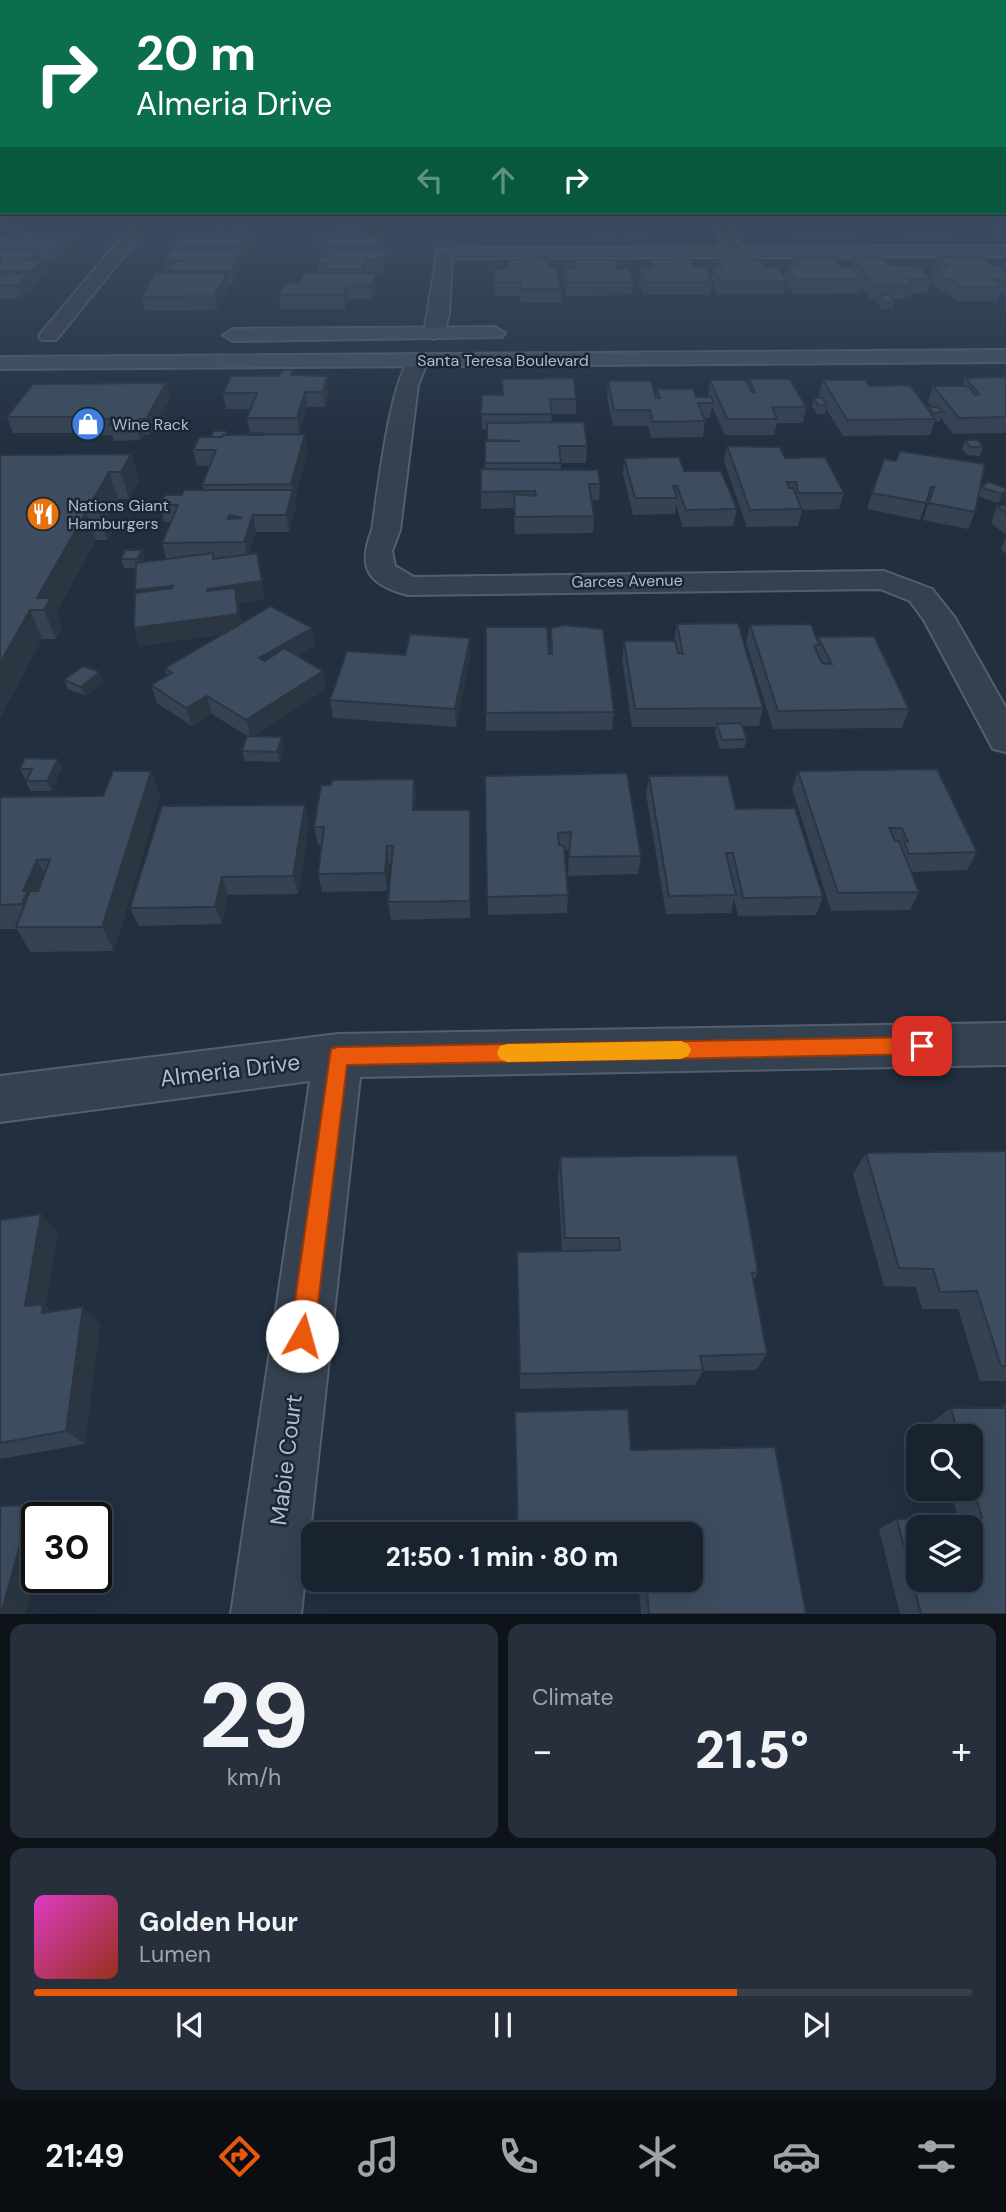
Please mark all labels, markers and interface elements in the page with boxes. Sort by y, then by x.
text: 20 m [136,21,256,85]
icon: right [21,28,112,119]
text: Almeria Drive [136,83,332,125]
icon: left [411,161,449,199]
icon: ahead [484,161,522,199]
icon: right [557,161,595,199]
street label: Santa Teresa Boulevard [417,350,589,371]
shop icon: Wine Rack [69,405,107,443]
place label: Wine Rack [112,414,189,435]
restaurant icon: Nations Giant Hamburgers [24,495,62,533]
place label: Nations Giant Hamburgers [68,495,169,534]
street label: Garces Avenue [571,570,683,592]
pin [892,1016,952,1076]
icon: arrive [903,1027,941,1065]
street label: Almeria Drive [158,1047,302,1093]
position arrow [265,1299,339,1373]
street label: Mabie Court [263,1393,309,1527]
map controls [906,1424,983,1592]
button: search [906,1424,983,1501]
speed limit sign: 30 [21,1502,112,1593]
button: layers [906,1515,983,1592]
text: 21:50 · 1 min · 80 m [386,1540,618,1574]
text: 29 [199,1657,309,1775]
text: Climate [532,1682,614,1712]
text: 21.5° [695,1716,809,1784]
text: − [532,1726,553,1776]
text: + [951,1726,972,1776]
text: km/h [227,1762,281,1792]
text: Golden Hour [139,1905,298,1939]
text: Lumen [139,1939,211,1969]
icon: previous [171,2006,209,2044]
icon: pause [484,2006,522,2044]
icon: next [797,2006,835,2044]
icon: directions [215,2132,264,2181]
icon: music [354,2132,403,2181]
icon: phone [494,2132,543,2181]
icon: climate [633,2132,682,2181]
icon: car [772,2132,821,2181]
icon: filters [912,2132,961,2181]
text: 21:49 [45,2135,125,2177]

